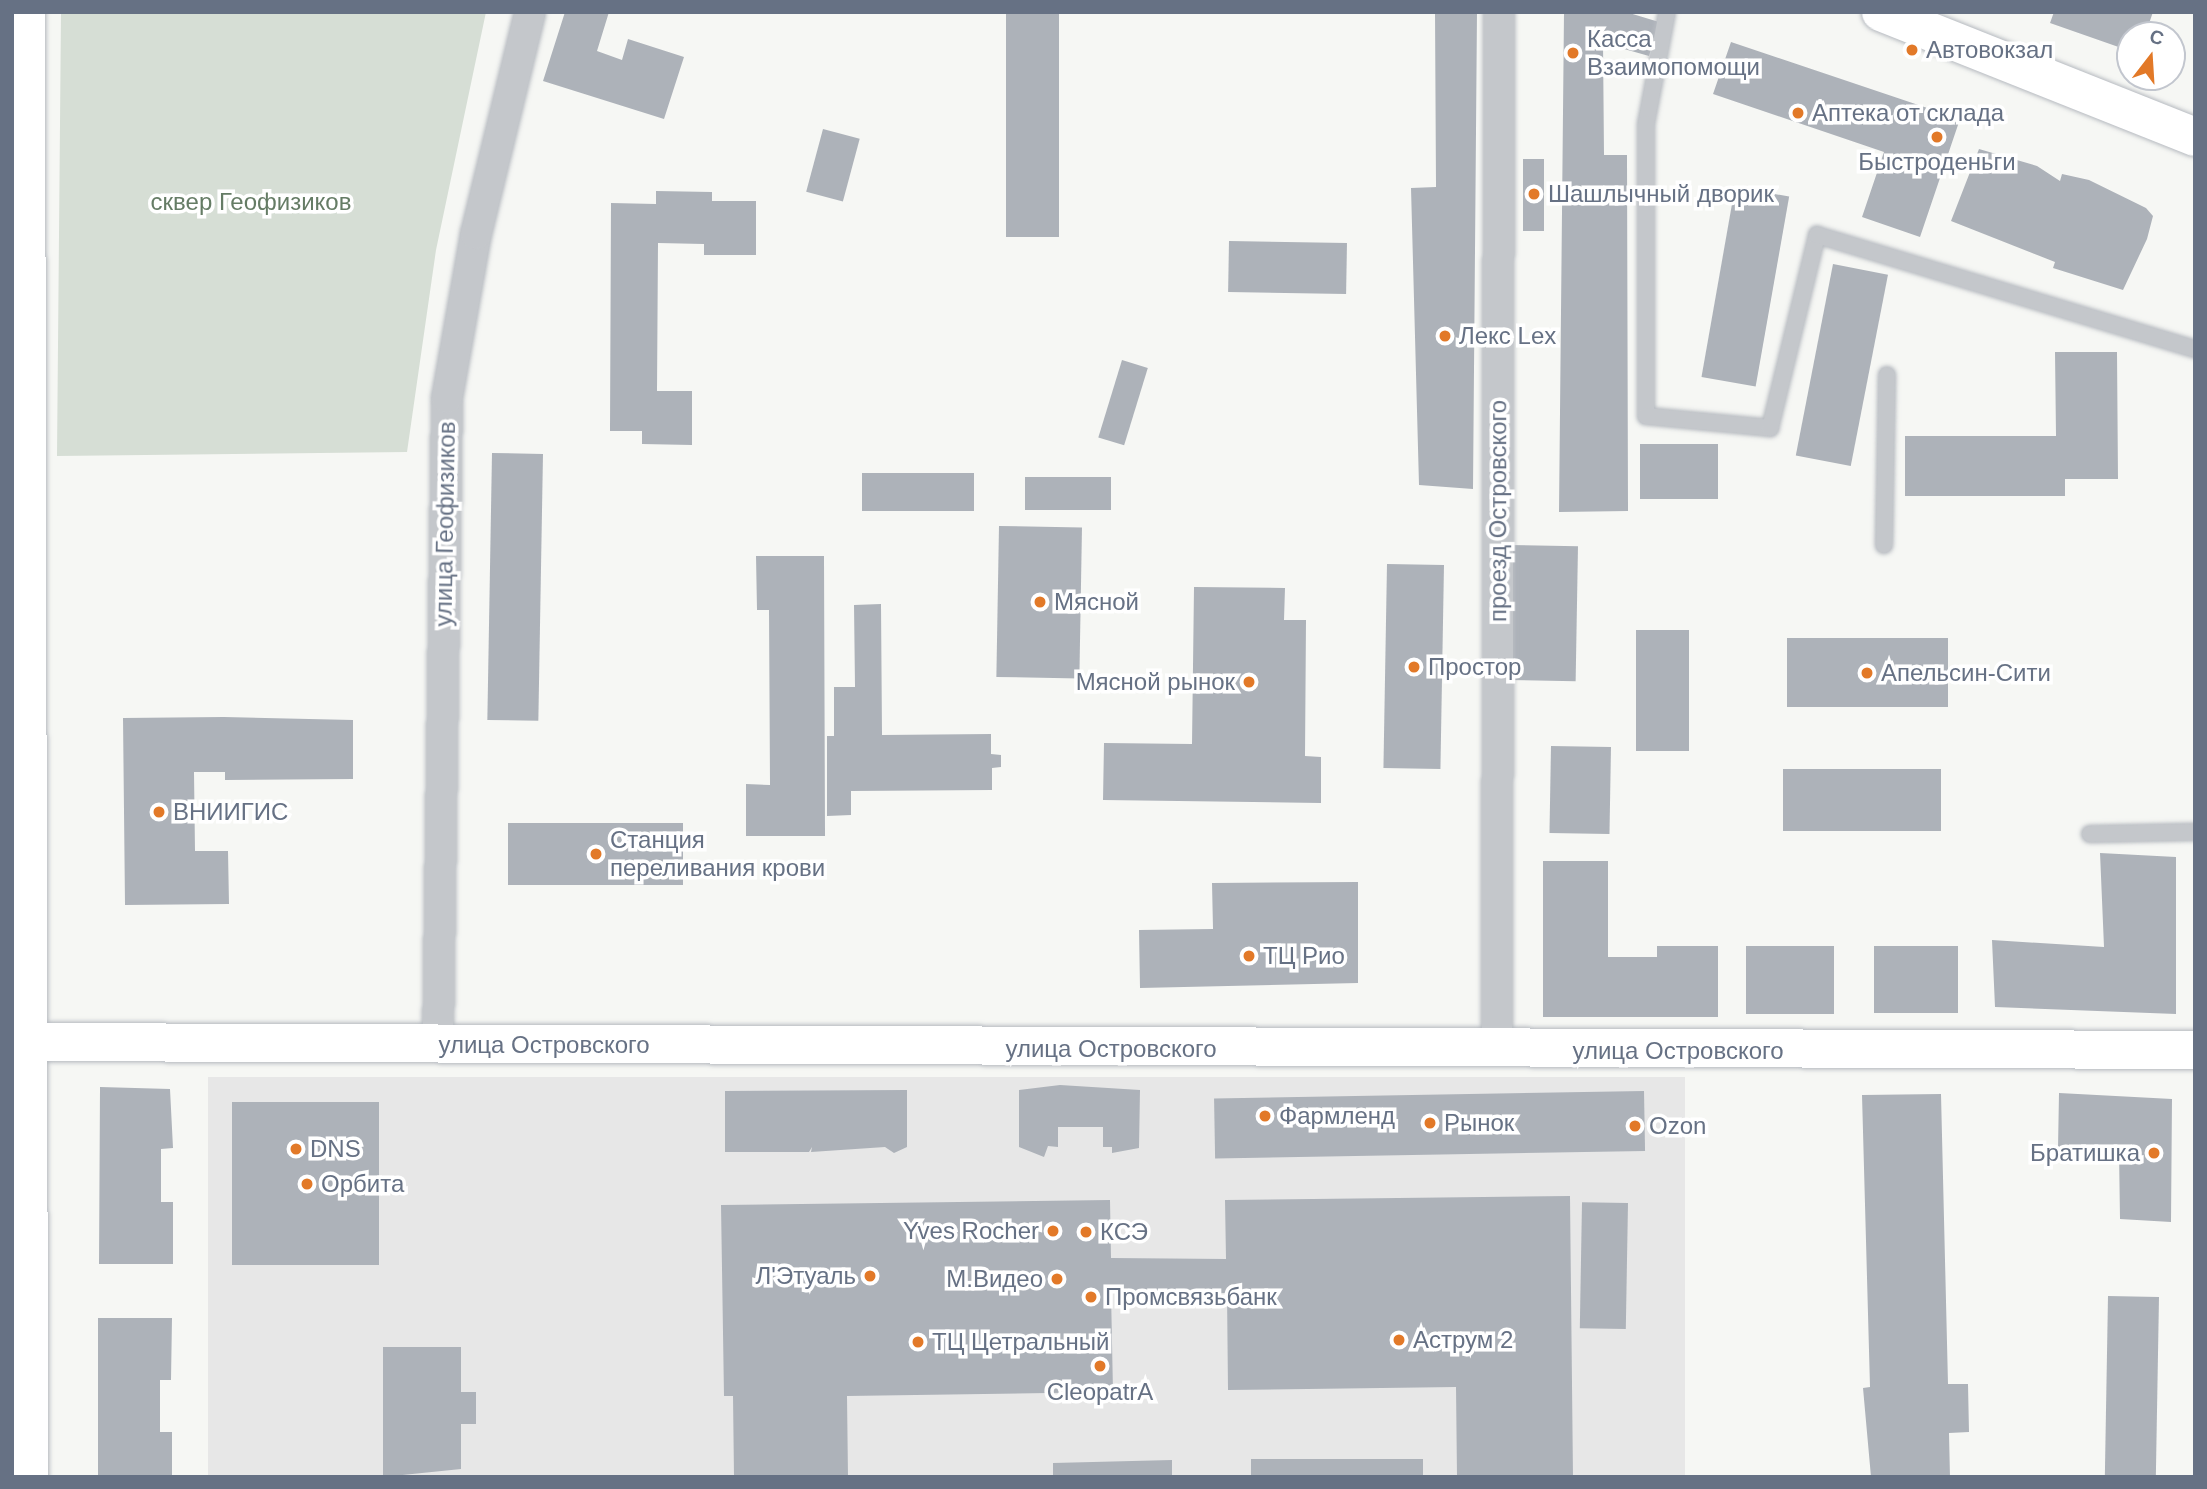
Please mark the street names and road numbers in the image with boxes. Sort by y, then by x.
street label: проезд Островского [1484,400,1512,622]
street label: улица Геофизиков [429,421,461,627]
street label: улица Островского [438,1031,650,1059]
street label: улица Островского [1005,1035,1217,1063]
street label: улица Островского [1572,1037,1784,1065]

